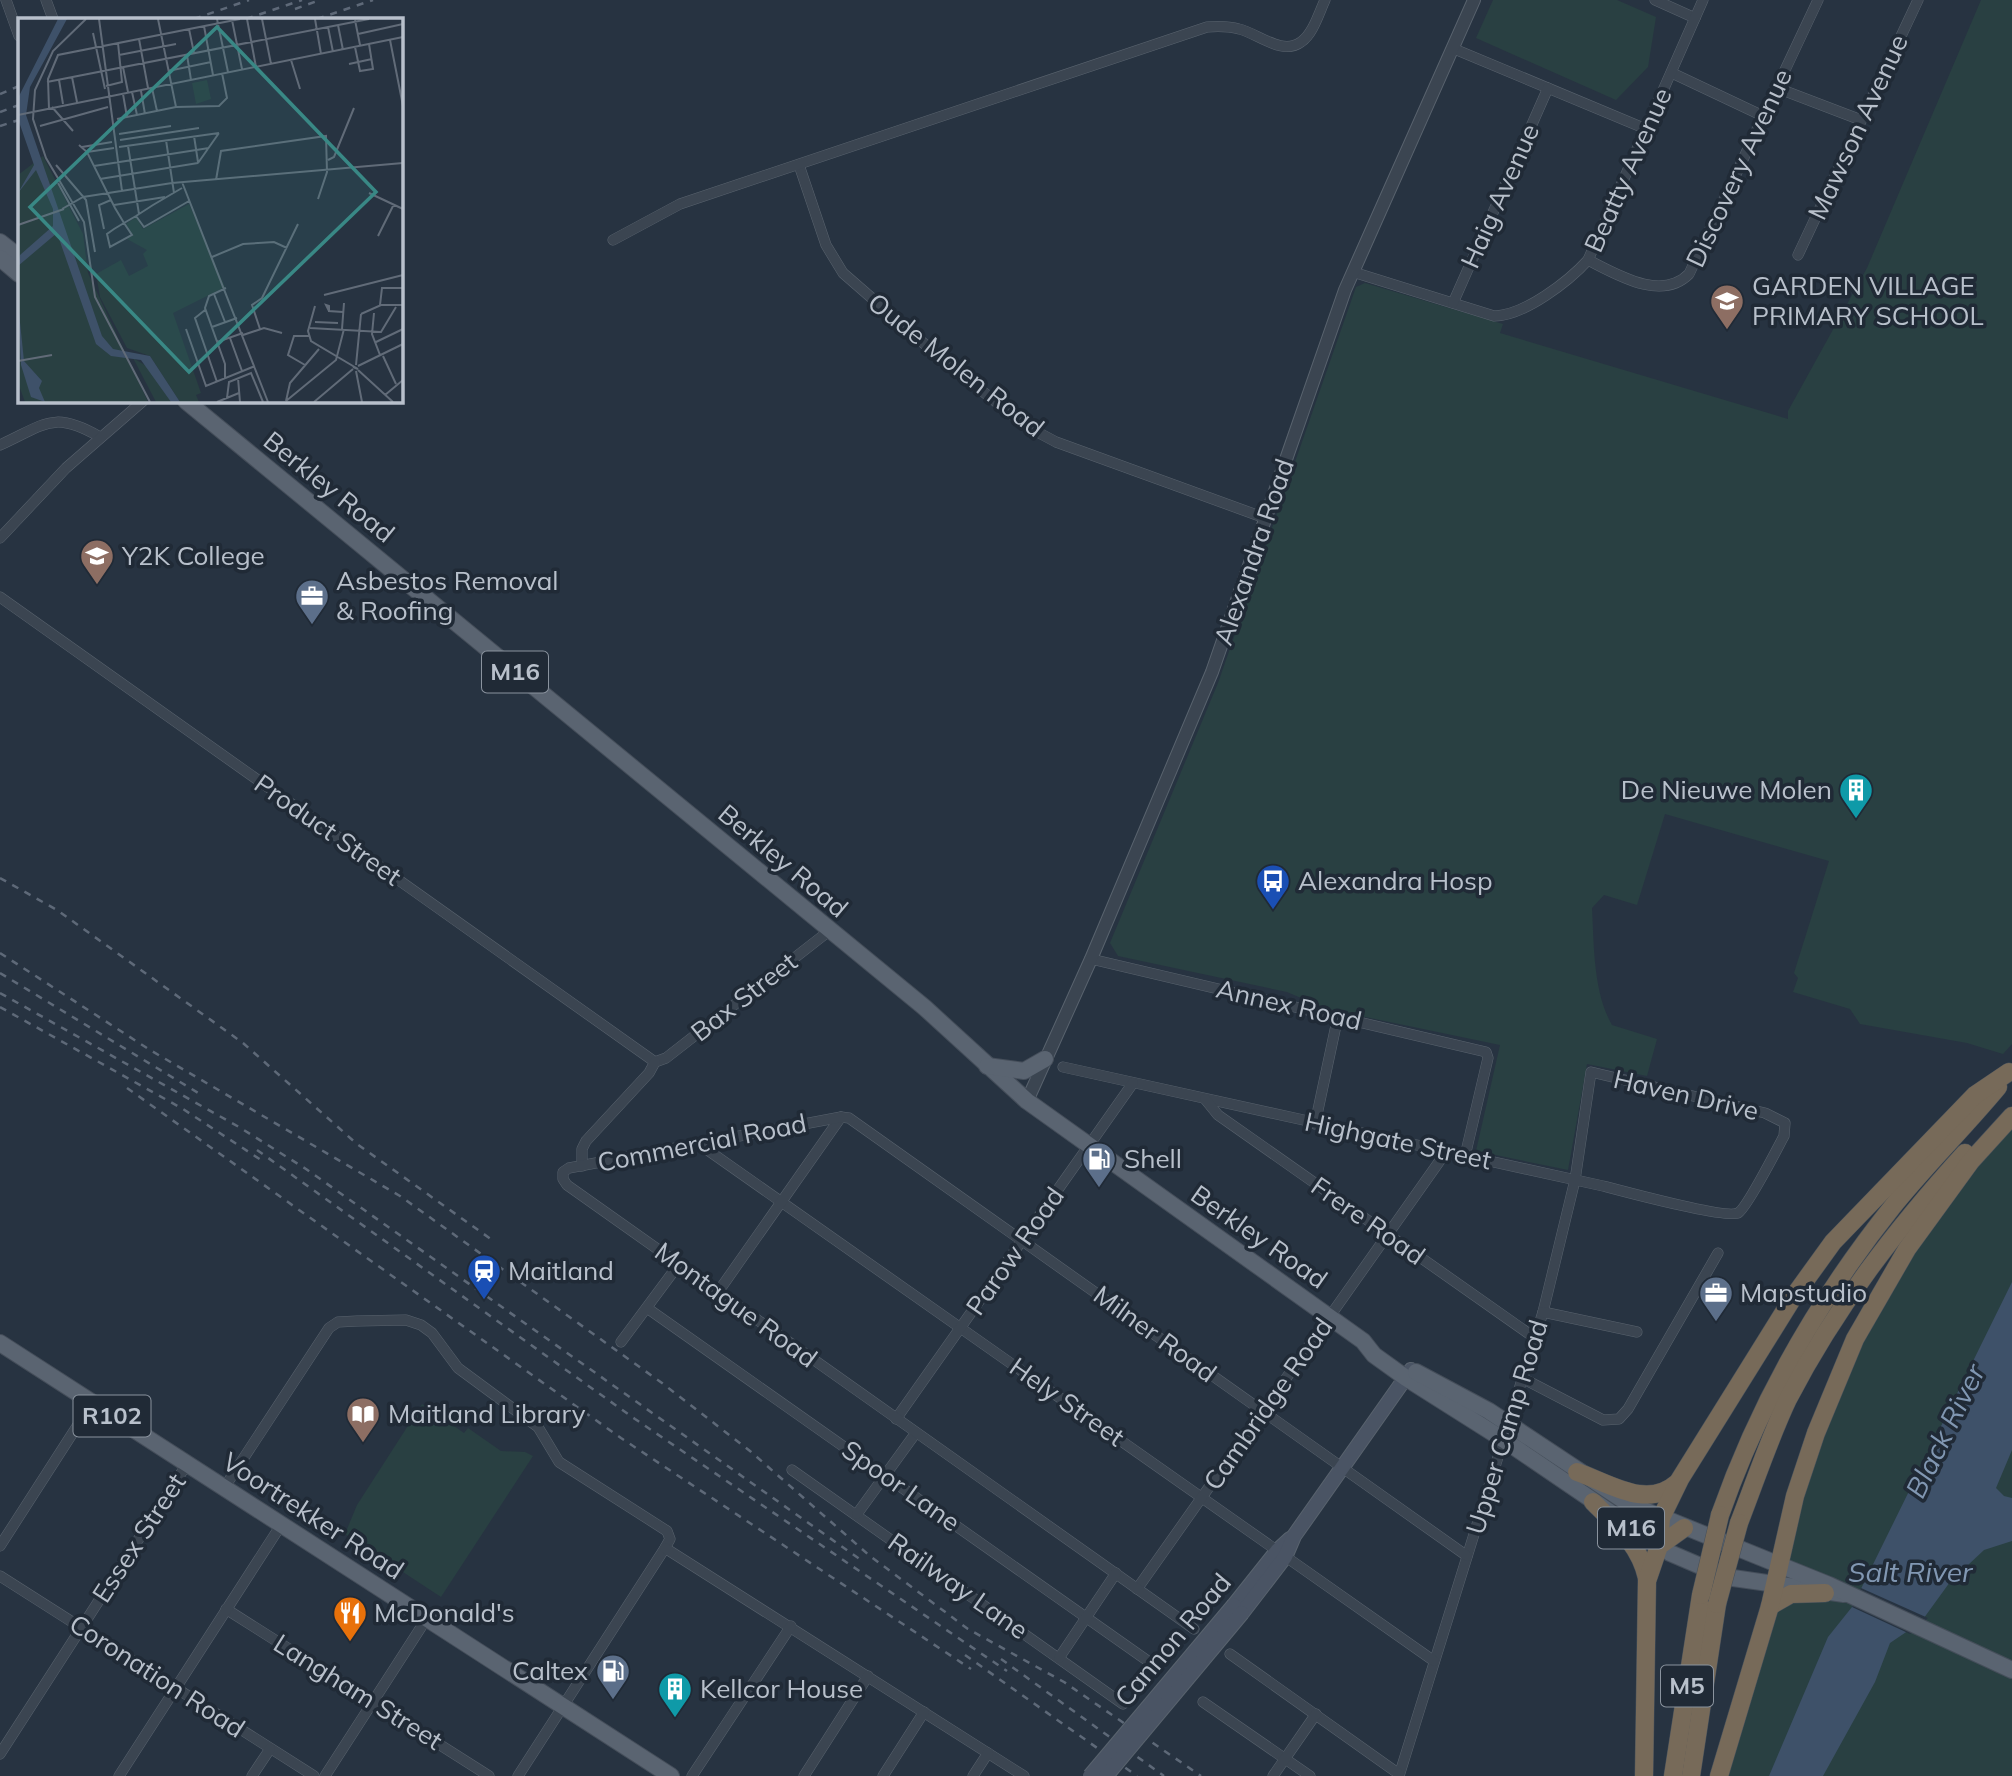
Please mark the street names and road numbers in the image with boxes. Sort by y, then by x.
street label: Mawson Avenue [1800,29,1915,225]
street label: Discovery Avenue [1678,63,1799,272]
street label: Beatty Avenue [1577,82,1679,257]
street label: Haig Avenue [1453,118,1546,273]
street label: Oude Molen Road [861,285,1051,444]
street label: Berkley Road [257,424,402,550]
street label: Alexandra Road [1206,454,1301,649]
road number: M16 [482,652,548,692]
street label: Product Street [248,767,408,892]
street label: Berkley Road [712,797,855,924]
street label: Bax Street [684,945,803,1048]
street label: Annex Road [1213,972,1365,1037]
street label: Haven Drive [1610,1062,1762,1127]
street label: Highgate Street [1302,1105,1495,1176]
street label: Commercial Road [595,1106,809,1179]
street label: Frere Road [1305,1169,1432,1272]
street label: Berkley Road [1185,1177,1334,1296]
street label: Parow Road [958,1180,1071,1321]
street label: Montague Road [649,1235,824,1375]
street label: Milner Road [1087,1278,1223,1389]
street label: Cambridge Road [1196,1311,1339,1496]
street label: Upper Camp Road [1458,1316,1555,1538]
street label: Hely Street [1003,1350,1131,1453]
road number: R102 [74,1396,150,1436]
street label: Spoor Lane [836,1433,967,1538]
street label: Voortrekker Road [216,1445,410,1586]
street label: Essex Street [85,1467,193,1609]
road number: M16 [1598,1508,1664,1548]
street label: Railway Lane [882,1525,1035,1646]
street label: Cannon Road [1107,1566,1238,1713]
street label: Coronation Road [63,1607,251,1745]
street label: Langham Street [268,1626,449,1757]
road number: M5 [1661,1666,1713,1706]

